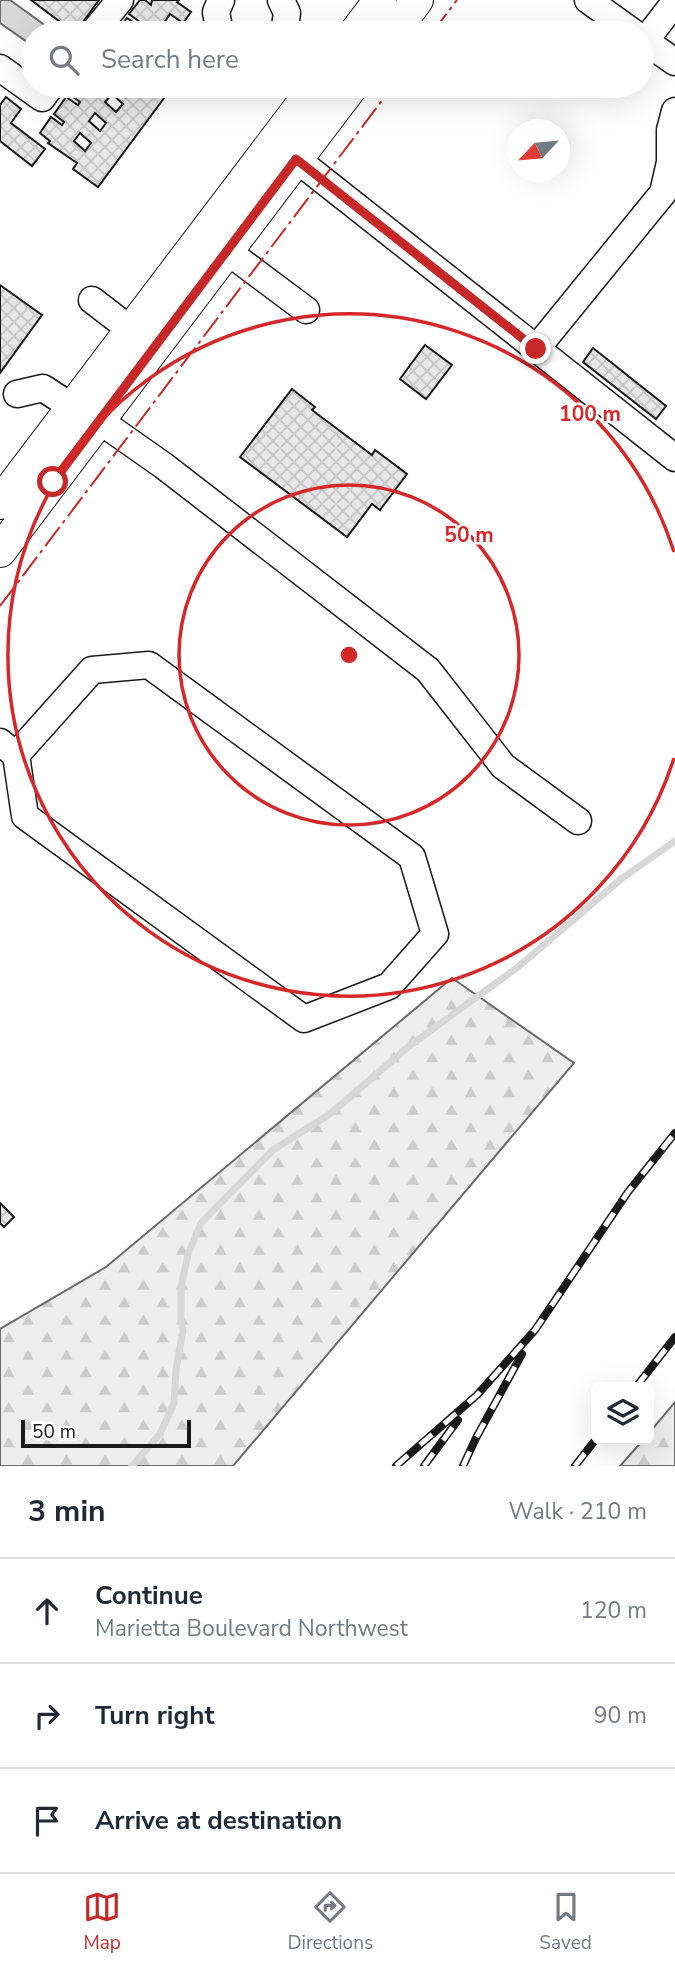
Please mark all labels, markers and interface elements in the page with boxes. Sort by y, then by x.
search box [21,21,654,98]
icon: search [45,41,83,79]
text: Search here [101,42,239,77]
north arrow [507,119,570,182]
route end [520,333,551,364]
text: 100 m [559,400,621,428]
route start [37,466,68,497]
text: 50 m [444,521,494,549]
centre of rings [337,643,361,667]
map controls [591,1382,654,1445]
button: layers [591,1382,654,1445]
scale bar [21,1417,191,1449]
text: 50 m [32,1419,76,1445]
text: 3 min [28,1491,106,1532]
text: Walk · 210 m [508,1496,647,1527]
text: Continue [95,1578,203,1613]
icon: ahead [28,1592,66,1630]
text: 120 m [580,1595,647,1626]
text: Marietta Boulevard Northwest [95,1613,408,1644]
icon: right [28,1697,66,1735]
text: Turn right [95,1698,214,1733]
text: 90 m [594,1700,647,1731]
icon: arrive [28,1802,66,1840]
text: Arrive at destination [95,1803,342,1838]
tab: Map [83,1888,121,1956]
tab: Directions [287,1888,373,1956]
tab: Saved [539,1888,592,1956]

